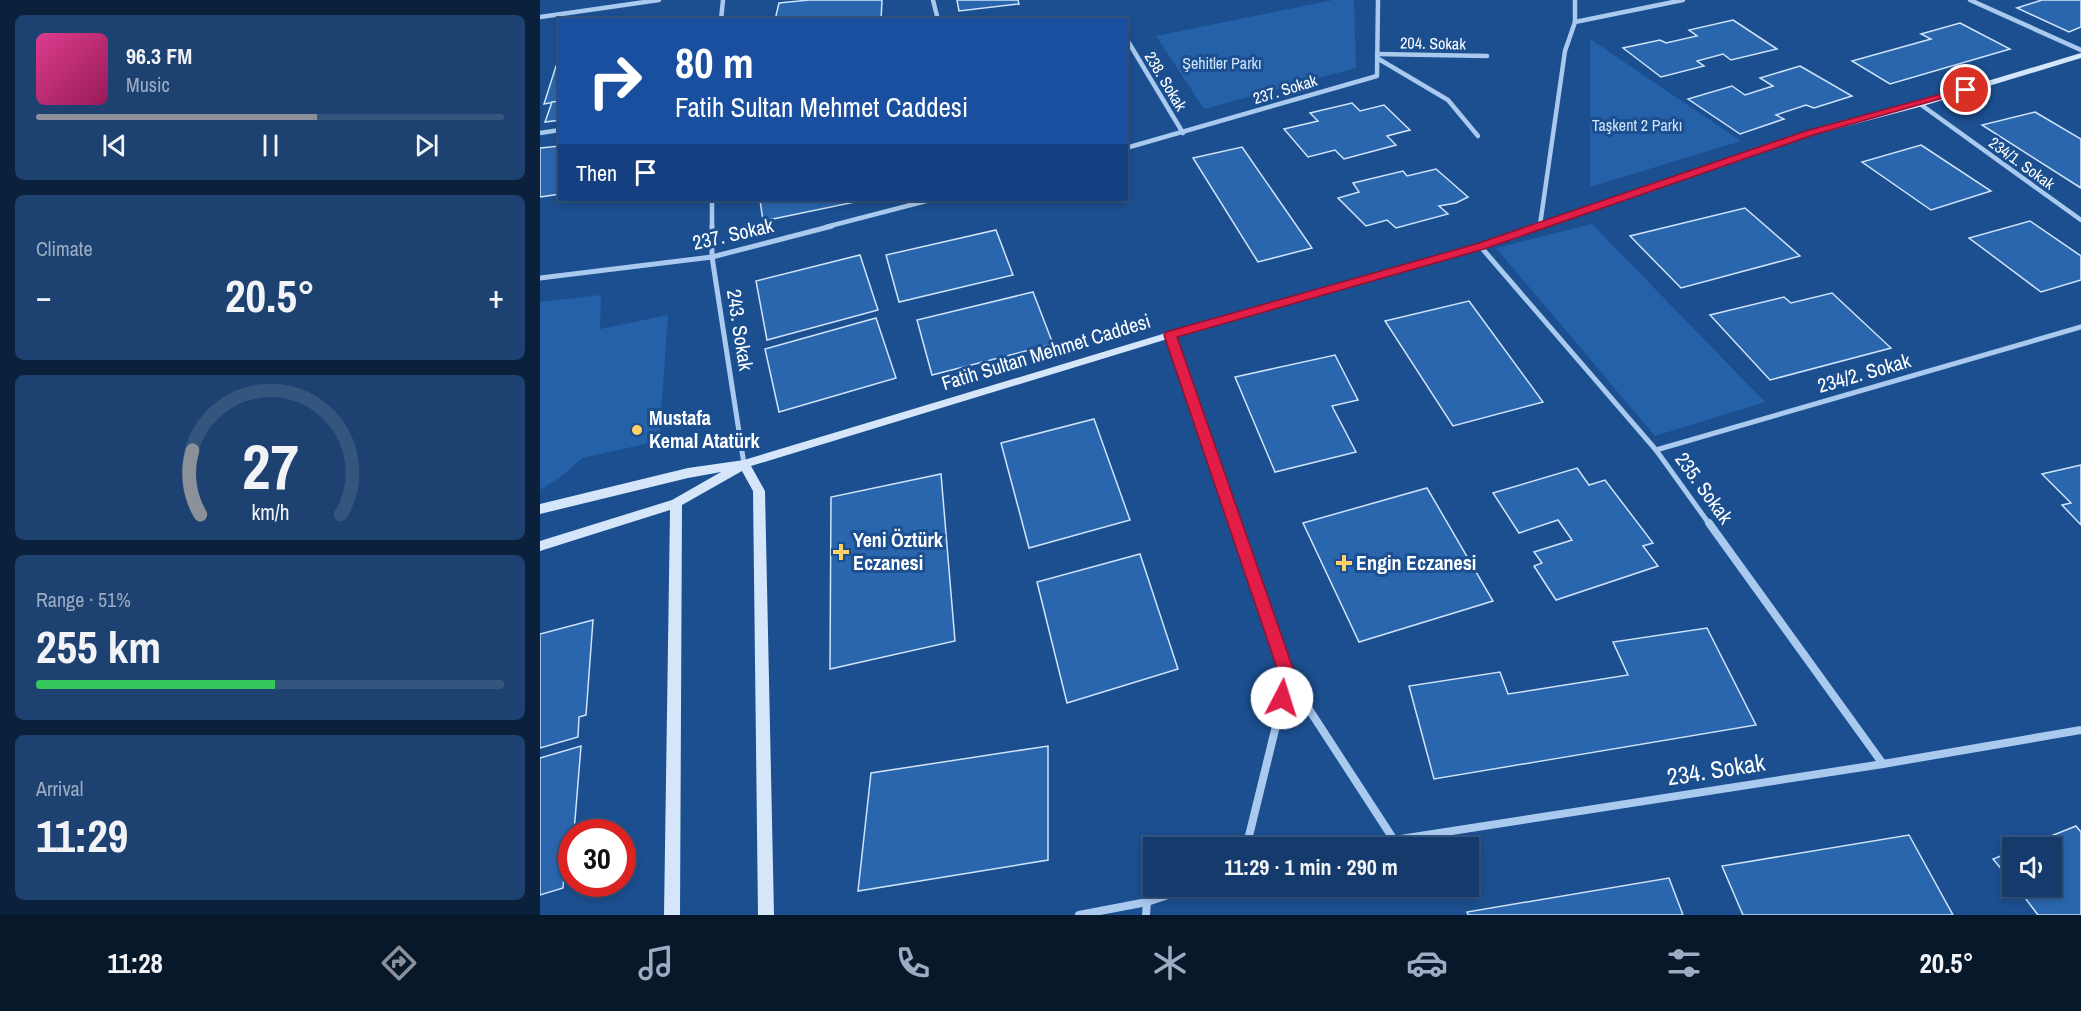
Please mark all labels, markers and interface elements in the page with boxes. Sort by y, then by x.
street label: 204. Sokak [1400,31,1466,55]
text: 80 m [675,35,754,91]
text: 96.3 FM [126,41,192,71]
icon: right [576,42,654,120]
street label: 238. Sokak [1140,47,1193,115]
park label: Şehitler Parkı [1182,52,1262,74]
pin [1940,64,1991,115]
street label: 237. Sokak [1250,69,1320,109]
text: Music [126,71,170,98]
icon: arrive [1949,73,1982,106]
text: Fatih Sultan Mehmet Caddesi [675,89,968,125]
park label: Taşkent 2 Parkı [1592,114,1682,136]
icon: previous [98,129,131,162]
icon: pause [254,129,287,162]
icon: next [410,129,443,162]
street label: 234/1. Sokak [1985,132,2060,195]
icon: arrive [629,156,662,189]
text: Then [576,158,617,188]
street label: 237. Sokak [690,211,777,256]
text: Climate [36,235,93,262]
text: 20.5° [225,265,315,326]
text: − [36,274,52,318]
text: + [488,274,504,318]
street label: 243. Sokak [721,287,760,373]
street label: Fatih Sultan Mehmet Caddesi [938,307,1154,396]
street label: 234/2. Sokak [1814,346,1914,399]
place label: Mustafa Kemal Atatürk [649,404,760,454]
marker: Mustafa Kemal Atatürk [630,423,644,437]
text: 27 [242,424,298,508]
street label: 235. Sokak [1669,447,1740,529]
text: km/h [251,498,289,527]
place label: Yeni Öztürk Eczanesi [853,526,944,576]
marker: Yeni Öztürk Eczanesi [834,545,848,559]
place label: Engin Eczanesi [1356,549,1476,576]
marker: Engin Eczanesi [1337,556,1351,570]
text: Range · 51% [36,586,131,613]
text: 255 km [36,616,161,677]
position arrow [1250,666,1314,730]
street label: 234. Sokak [1665,745,1767,793]
text: Arrival [36,775,83,802]
text: 11:29 [36,805,128,866]
speed limit sign: 30 [558,819,636,897]
map controls [2002,837,2062,897]
button: sound [2002,837,2062,897]
text: 11:29 · 1 min · 290 m [1224,852,1398,882]
icon: directions [378,942,420,984]
icon: music [635,942,677,984]
icon: phone [892,942,934,984]
icon: climate [1149,942,1191,984]
icon: car [1406,942,1448,984]
icon: filters [1663,942,1705,984]
text: 11:28 [107,945,163,981]
text: 20.5° [1920,945,1973,981]

